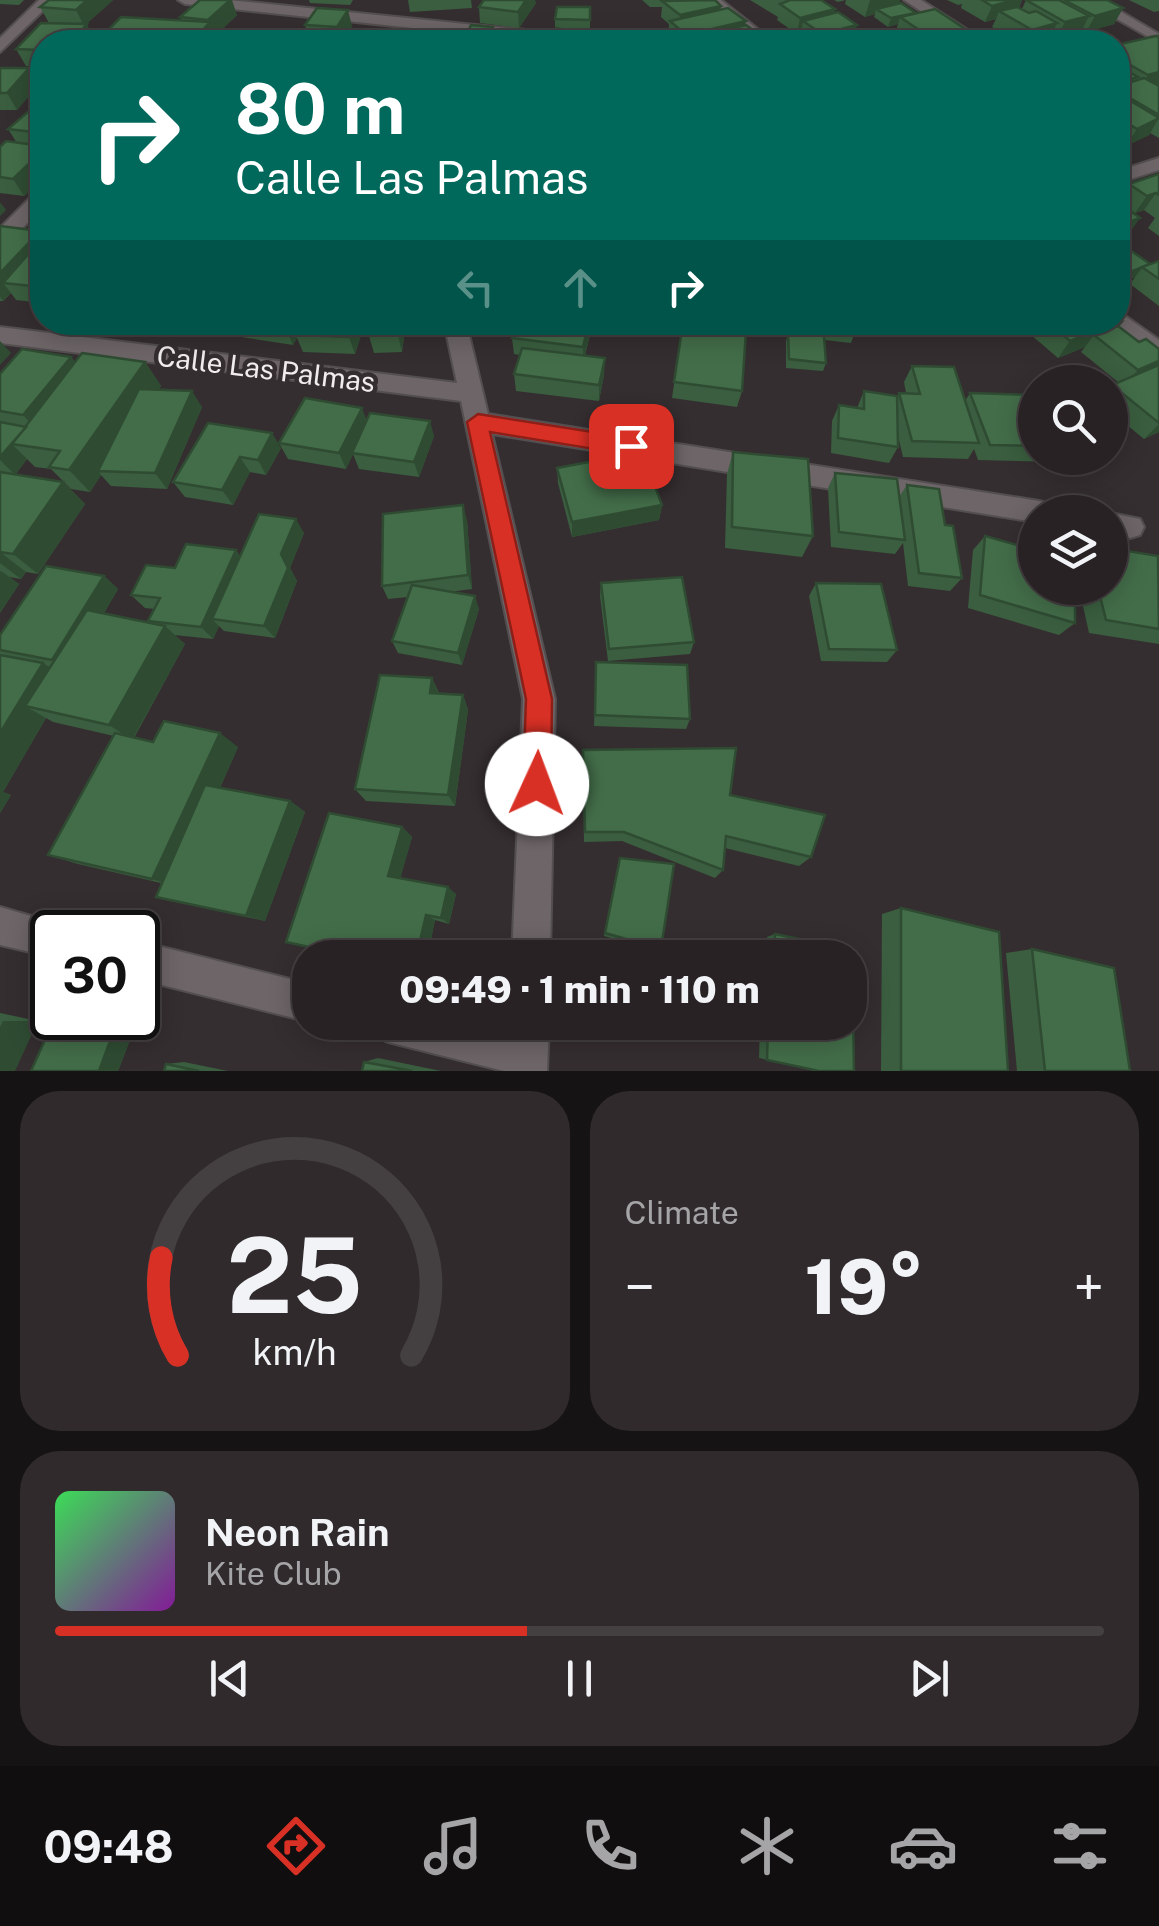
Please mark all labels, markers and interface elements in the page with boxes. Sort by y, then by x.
text: 80 m [235,67,405,150]
icon: right [70,70,200,200]
text: Calle Las Palmas [235,151,588,204]
icon: left [448,260,503,315]
icon: ahead [553,260,608,315]
icon: right [658,260,713,315]
street label: Calle Las Palmas [155,339,377,398]
map controls [1018,365,1128,605]
button: search [1018,365,1128,475]
pin [589,404,674,489]
icon: arrive [604,419,659,474]
button: layers [1018,495,1128,605]
position arrow [485,732,589,836]
speed limit sign: 30 [30,910,160,1040]
text: 09:49 · 1 min · 110 m [399,967,760,1012]
text: Climate [625,1194,739,1231]
text: 25 [227,1214,363,1336]
text: 19° [805,1243,924,1331]
text: − [625,1255,655,1319]
text: + [1074,1255,1104,1319]
text: km/h [253,1331,337,1373]
text: Neon Rain [205,1510,389,1555]
text: Kite Club [205,1555,342,1592]
icon: previous [202,1651,257,1706]
icon: pause [552,1651,607,1706]
icon: next [902,1651,957,1706]
icon: directions [261,1811,331,1881]
icon: music [418,1811,488,1881]
icon: phone [575,1811,645,1881]
icon: climate [732,1811,802,1881]
icon: car [888,1811,958,1881]
icon: filters [1045,1811,1115,1881]
text: 09:48 [43,1820,174,1873]

